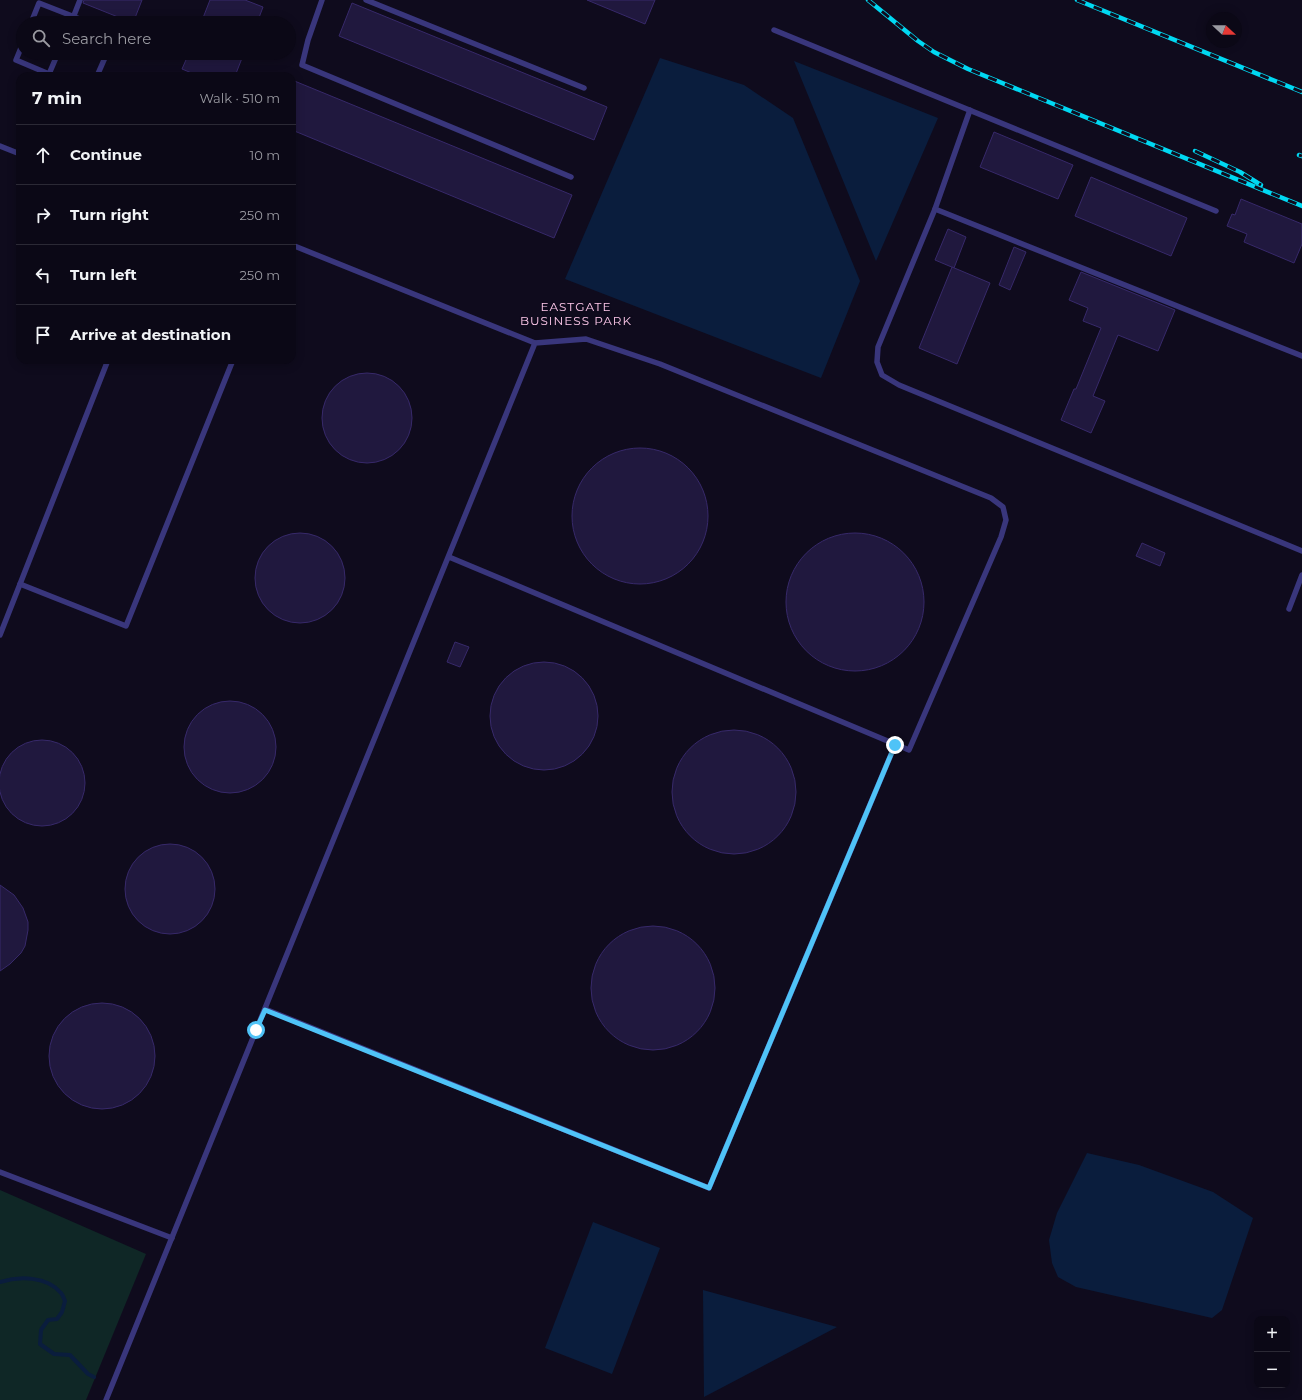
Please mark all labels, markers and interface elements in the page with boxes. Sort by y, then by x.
north arrow [1206,12,1242,48]
search box [16,16,296,60]
icon: search [30,27,52,49]
text: Search here [62,29,151,48]
text: 7 min [32,88,82,108]
text: Walk · 510 m [199,90,280,106]
icon: ahead [32,144,54,166]
text: Continue [70,145,142,164]
text: 10 m [250,147,280,163]
icon: right [32,204,54,226]
text: Turn right [70,205,149,224]
text: 250 m [239,207,280,223]
icon: left [32,264,54,286]
text: Turn left [70,265,137,284]
text: 250 m [239,267,280,283]
district label: EASTGATE BUSINESS PARK [520,299,632,328]
icon: arrive [32,324,54,346]
text: Arrive at destination [70,325,231,344]
route end [886,736,904,754]
route start [247,1021,265,1039]
map controls [1254,1316,1290,1388]
button: + [1254,1316,1290,1352]
button: − [1254,1352,1290,1388]

